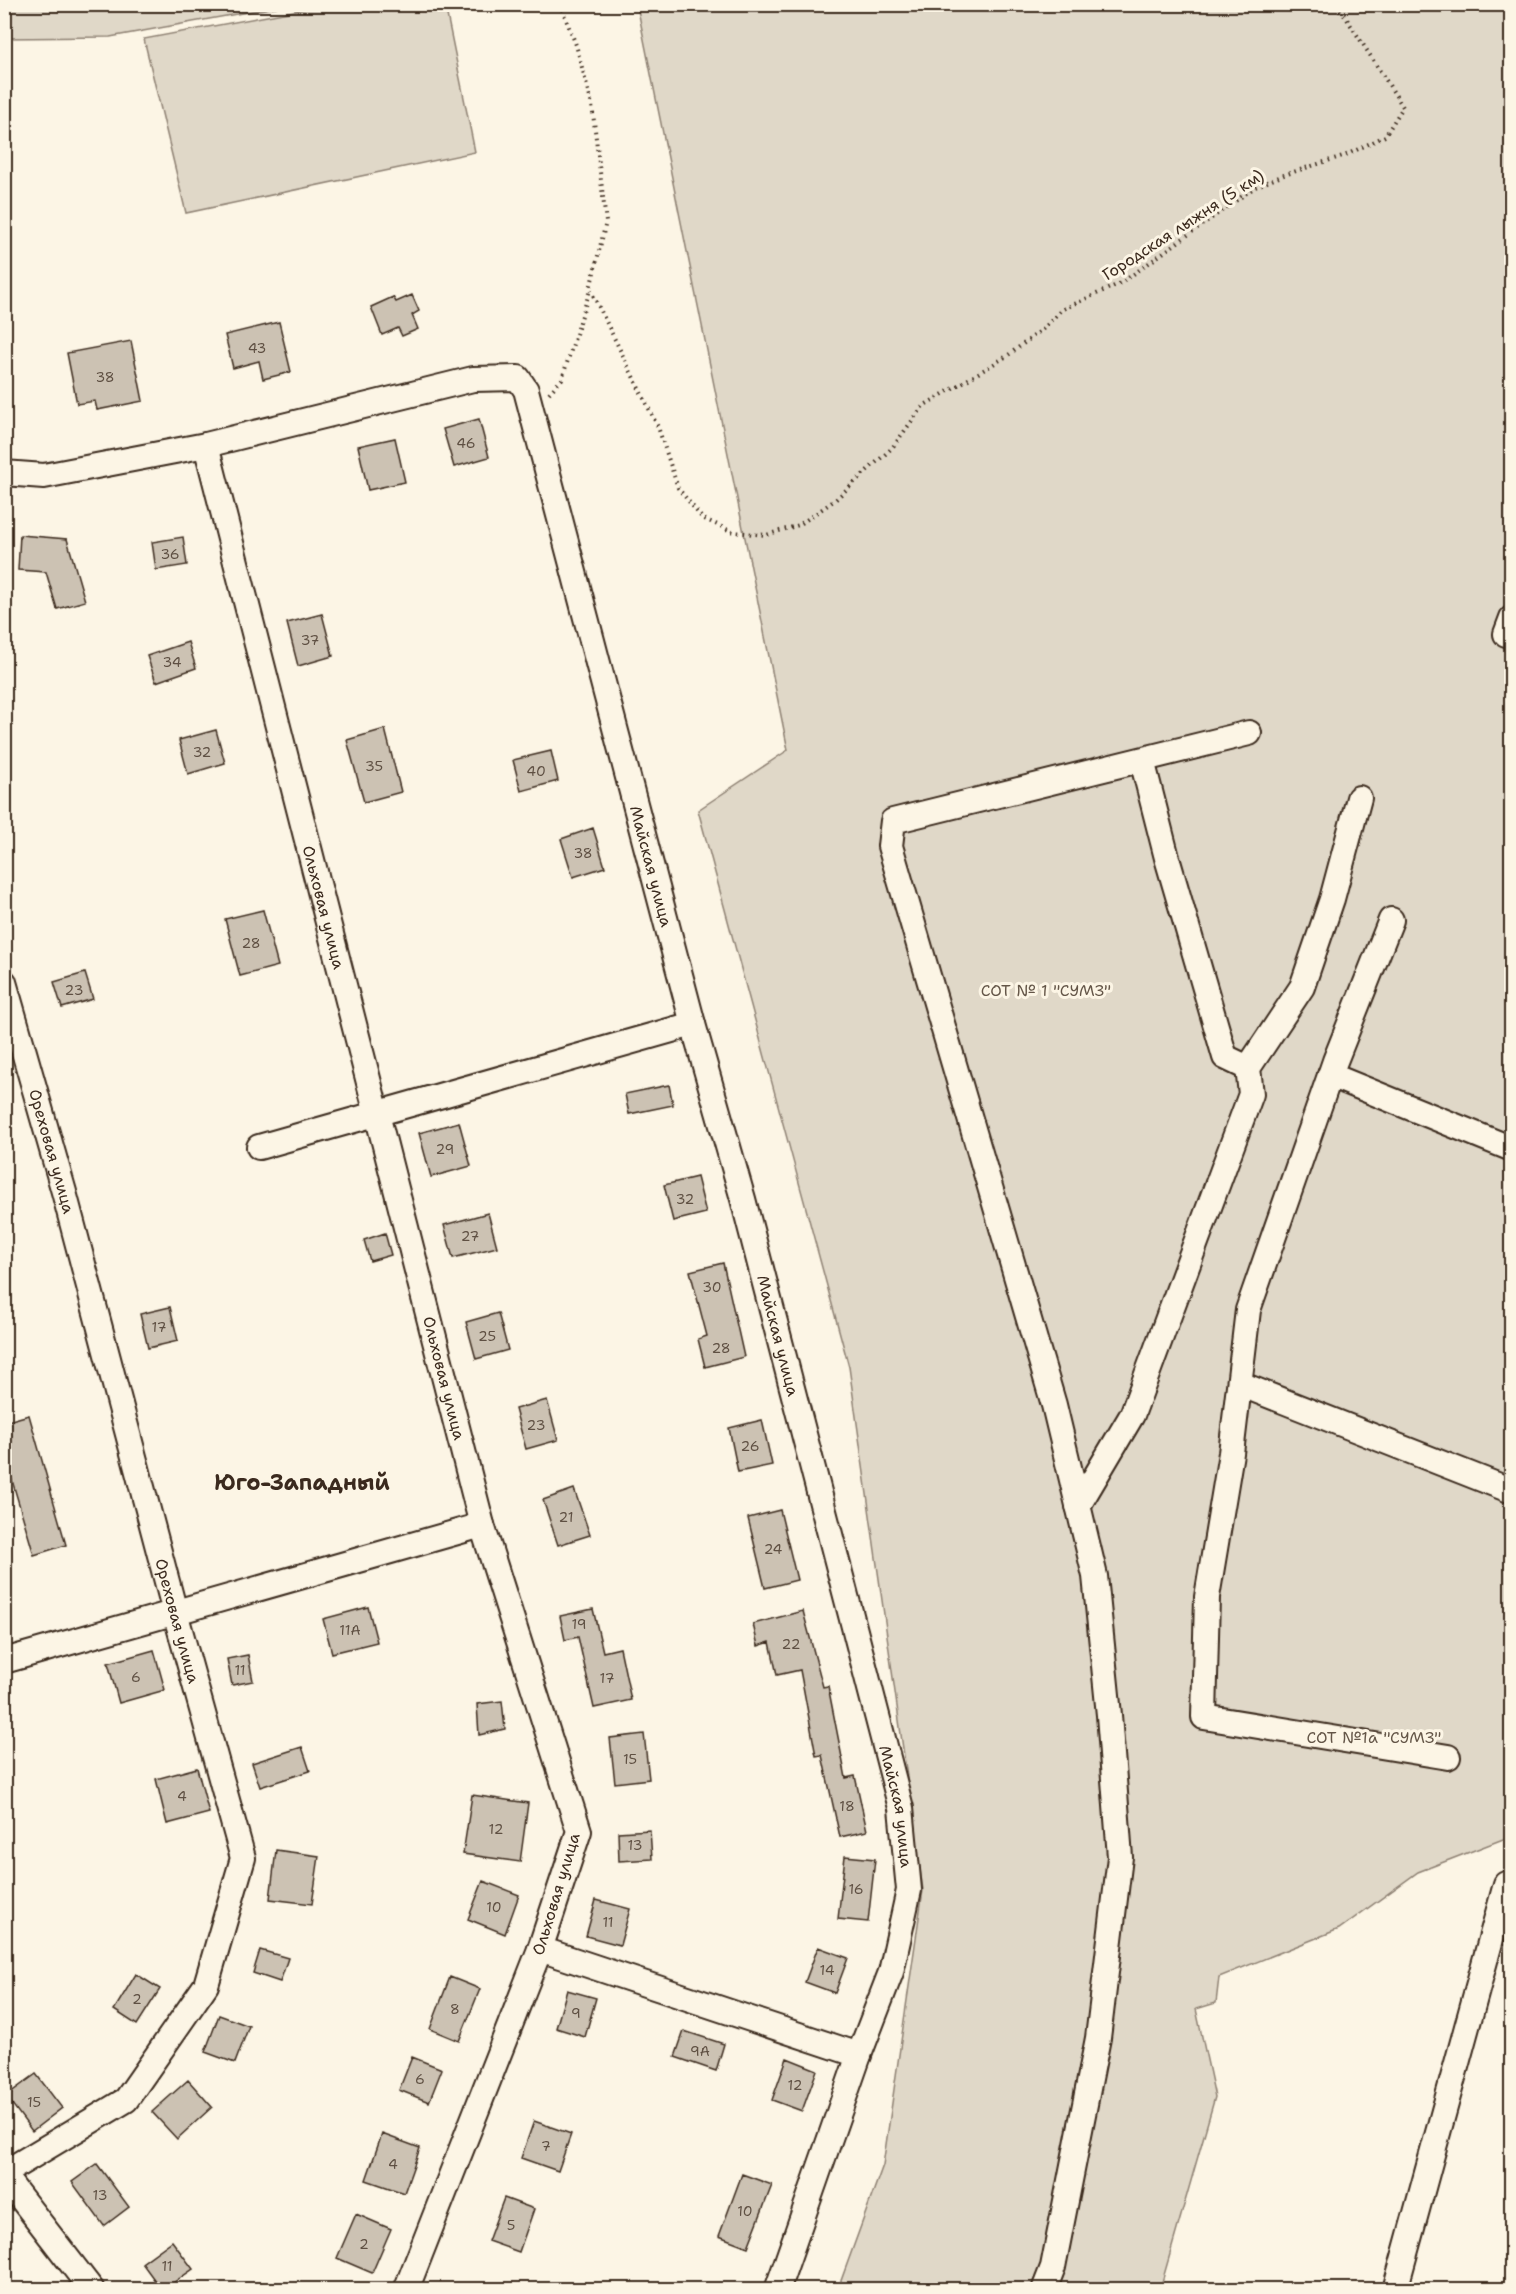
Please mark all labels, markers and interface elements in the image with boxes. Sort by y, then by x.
street label: Городская лыжня (5 км) [1098,165,1268,285]
house number: 43 [248,339,266,357]
house number: 38 [95,368,115,386]
house number: 46 [456,434,476,452]
house number: 36 [160,545,180,563]
house number: 37 [301,631,319,649]
house number: 34 [162,653,182,671]
house number: 32 [193,743,211,761]
house number: 35 [365,757,383,775]
house number: 40 [526,762,546,780]
street label: Майская улица [625,803,677,929]
street label: Ольховая улица [298,843,350,971]
house number: 38 [573,844,593,862]
house number: 28 [241,934,261,952]
park label: СОТ № 1 "СУМЗ" [981,980,1111,1001]
house number: 23 [65,981,83,999]
street label: Ореховая улица [25,1087,80,1216]
house number: 29 [436,1140,454,1158]
house number: 32 [676,1190,694,1208]
house number: 27 [461,1227,479,1245]
street label: Майская улица [753,1272,804,1398]
house number: 30 [702,1278,722,1296]
street label: Ольховая улица [419,1314,470,1442]
house number: 17 [152,1318,166,1336]
house number: 25 [478,1327,496,1345]
house number: 28 [711,1339,731,1357]
house number: 23 [527,1416,545,1434]
house number: 26 [741,1437,760,1455]
district label: Юго-Западный [214,1468,390,1497]
house number: 21 [559,1508,573,1526]
house number: 24 [764,1540,783,1558]
street label: Ореховая улица [151,1556,205,1686]
house number: 19 [571,1615,587,1633]
house number: 11А [339,1621,361,1639]
house number: 22 [782,1635,800,1653]
house number: 11 [234,1661,246,1679]
house number: 6 [131,1668,141,1686]
house number: 17 [600,1669,614,1687]
park label: СОТ №1а "СУМЗ" [1307,1727,1441,1748]
street label: Майская улица [875,1743,917,1869]
house number: 15 [623,1750,637,1768]
house number: 4 [177,1787,187,1805]
house number: 18 [839,1797,855,1815]
house number: 12 [489,1820,503,1838]
street label: Ольховая улица [527,1830,585,1958]
house number: 13 [628,1836,642,1854]
house number: 16 [848,1880,864,1898]
house number: 10 [486,1898,502,1916]
house number: 11 [602,1913,614,1931]
house number: 14 [819,1961,835,1979]
house number: 2 [132,1990,142,2008]
house number: 8 [450,2000,460,2018]
house number: 9 [571,2004,581,2022]
house number: 9А [690,2042,710,2060]
house number: 6 [415,2070,425,2088]
house number: 12 [788,2076,802,2094]
house number: 15 [27,2093,41,2111]
house number: 7 [541,2137,551,2155]
house number: 4 [388,2155,398,2173]
house number: 13 [93,2186,107,2204]
house number: 10 [737,2202,753,2220]
house number: 5 [507,2216,515,2234]
house number: 2 [359,2235,369,2253]
house number: 11 [161,2257,173,2275]

